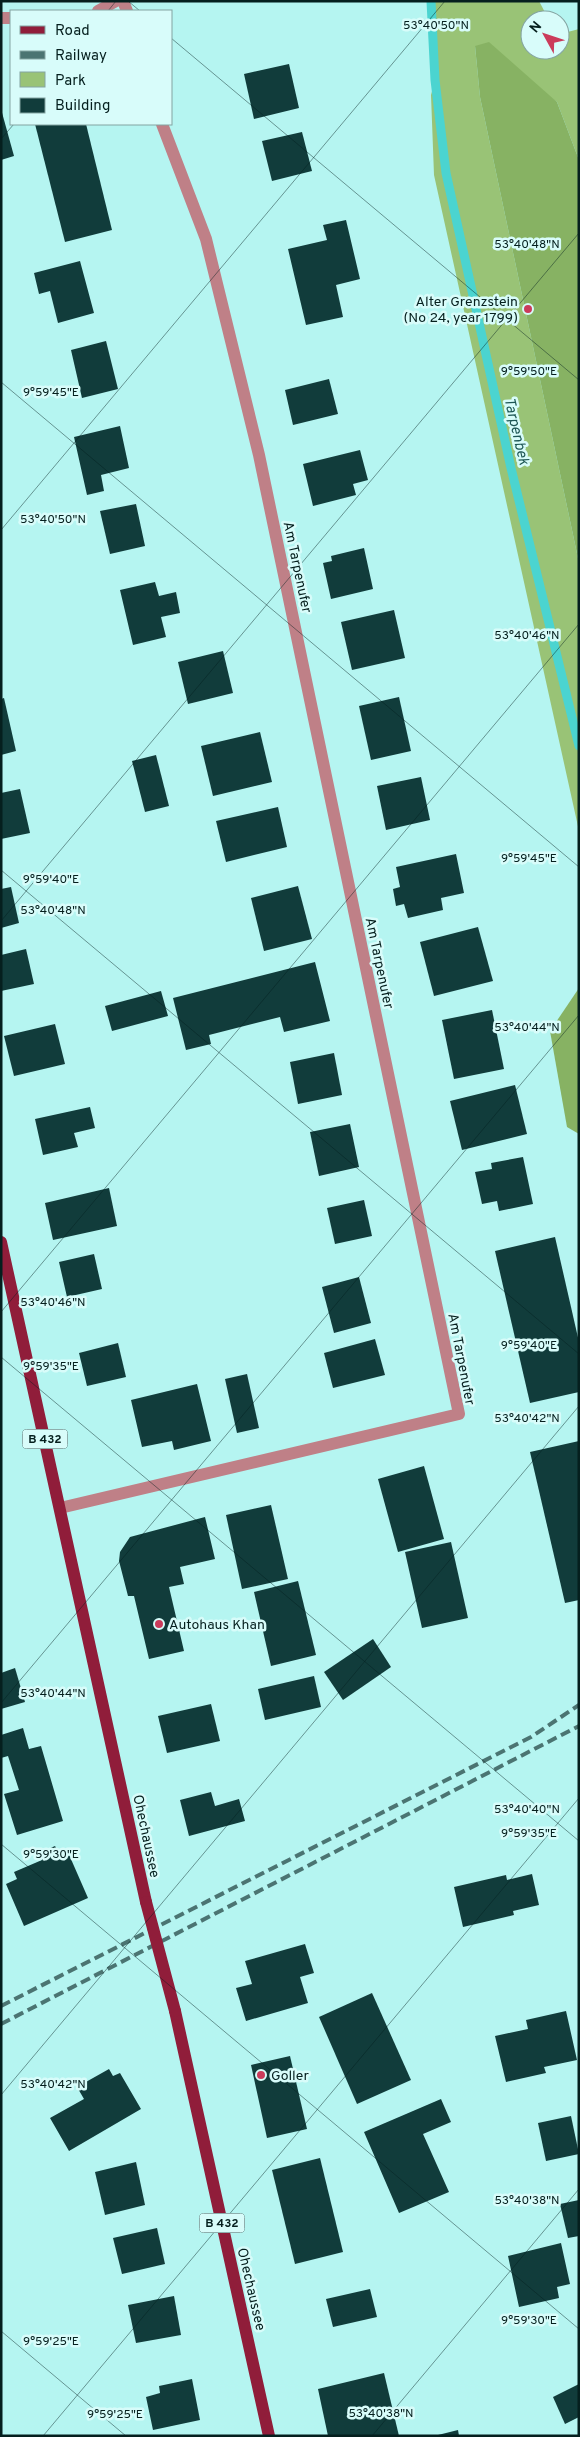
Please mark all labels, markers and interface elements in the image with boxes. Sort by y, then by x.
legend [10,10,172,125]
north arrow [520,10,570,60]
text: 53°40'50"N [403,18,469,34]
text: N [526,18,546,37]
text: Road [55,22,90,41]
text: Railway [55,47,107,66]
text: Park [55,72,86,91]
text: Building [55,97,110,116]
text: 53°40'48"N [494,237,560,253]
place label: Alter Grenzstein (No 24, year 1799) [404,294,518,327]
marker: Alter Grenzstein (No 24, year 1799) [522,303,534,315]
text: 9°59'50"E [501,364,557,380]
text: 9°59'45"E [23,385,79,401]
water label: Tarpenbek [499,396,533,467]
text: 53°40'50"N [20,512,86,528]
street label: Am Tarpenufer [279,520,315,615]
text: 53°40'46"N [494,628,560,644]
text: 9°59'45"E [501,851,557,867]
text: 9°59'40"E [23,872,79,888]
text: 53°40'48"N [20,903,86,919]
street label: Am Tarpenufer [361,916,397,1011]
text: 53°40'44"N [494,1020,560,1036]
text: 53°40'46"N [20,1295,86,1311]
street label: Am Tarpenufer [443,1312,478,1407]
text: 9°59'40"E [501,1338,557,1354]
text: 9°59'35"E [23,1359,79,1375]
text: 53°40'42"N [494,1411,560,1427]
road number: B 432 [22,1430,68,1448]
place label: Autohaus Khan [169,1617,265,1634]
marker: Autohaus Khan [153,1618,165,1630]
text: 53°40'44"N [20,1686,86,1702]
street label: Ohechaussee [128,1793,163,1879]
text: 53°40'40"N [494,1802,560,1818]
text: 9°59'35"E [501,1826,557,1842]
text: 9°59'30"E [23,1847,79,1863]
place label: Goller [271,2068,309,2085]
marker: Goller [255,2069,267,2081]
text: 53°40'42"N [20,2077,86,2093]
text: 53°40'38"N [494,2193,560,2209]
road number: B 432 [200,2214,244,2232]
street label: Ohechaussee [233,2246,268,2332]
text: 9°59'30"E [501,2313,557,2329]
text: 9°59'25"E [23,2334,79,2350]
text: 53°40'38"N [348,2406,414,2422]
text: 9°59'25"E [87,2407,143,2423]

